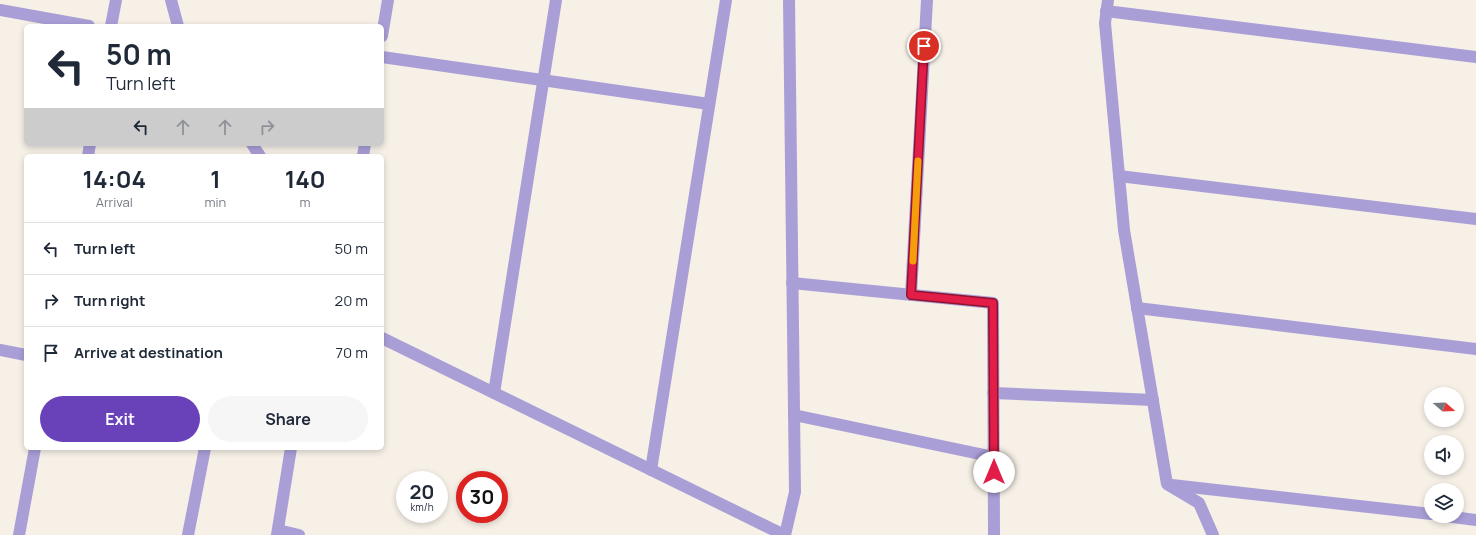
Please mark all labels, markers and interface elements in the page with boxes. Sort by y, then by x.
pin [907,29,941,63]
text: 50 m [106,35,172,73]
icon: arrive [913,35,935,57]
icon: left [40,40,92,92]
text: Turn left [106,71,176,95]
icon: left [130,116,152,138]
icon: ahead [172,116,194,138]
icon: ahead [214,116,236,138]
icon: right [256,116,278,138]
text: 14:04 [82,162,146,195]
text: 1 [210,162,221,195]
text: 140 [285,162,326,195]
text: Arrival [96,193,133,211]
text: min [204,193,226,211]
text: m [300,193,311,211]
icon: left [40,238,62,260]
text: Turn left [74,238,136,259]
text: 50 m [334,238,368,259]
icon: right [40,290,62,312]
text: Turn right [74,290,145,311]
text: 20 m [335,290,368,311]
icon: arrive [40,342,62,364]
text: Arrive at destination [74,342,223,363]
text: 70 m [336,342,368,363]
north arrow [1424,387,1464,427]
map controls [1424,387,1464,523]
button: Exit [40,396,200,442]
button: Share [208,396,368,442]
button: sound [1424,435,1464,475]
position arrow [973,451,1015,493]
speed limit sign: 30 [456,471,508,523]
text: 20 [409,478,435,505]
button: layers [1424,483,1464,523]
text: km/h [410,500,434,514]

